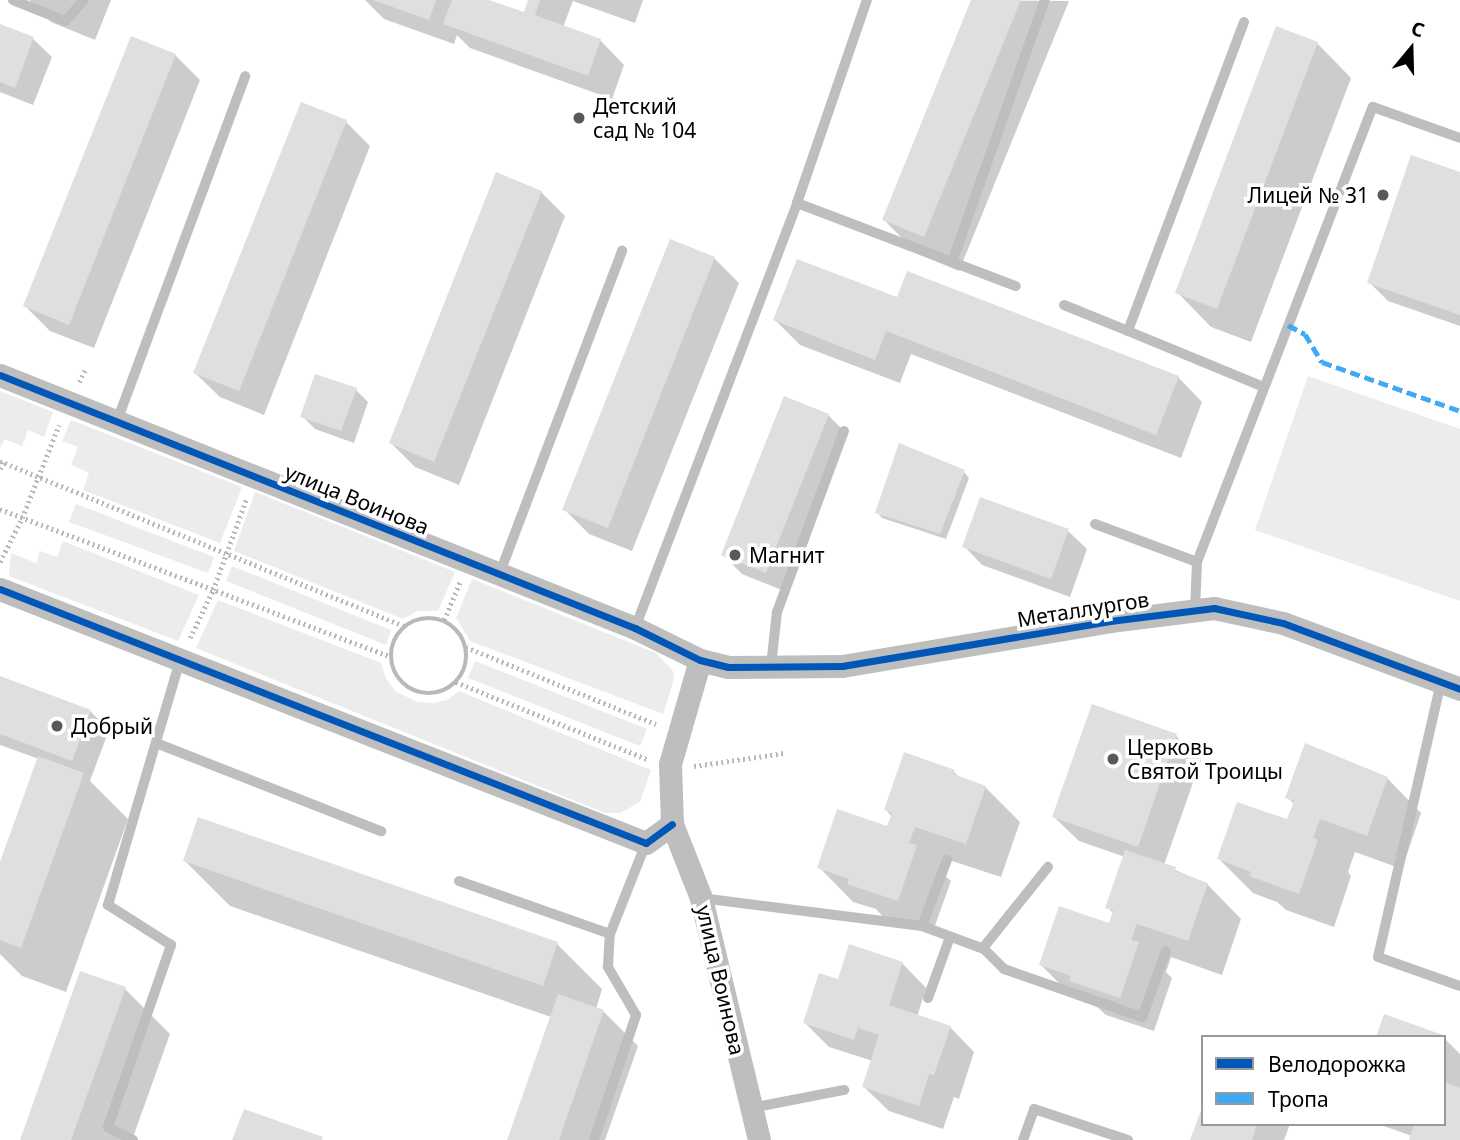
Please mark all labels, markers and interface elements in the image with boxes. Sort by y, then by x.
north arrow [1376,14,1446,84]
text: С [1408,15,1428,43]
place label: Детский сад № 104 [593,93,696,143]
marker: Детский сад № 104 [571,110,587,126]
place label: Лицей № 31 [1247,182,1369,208]
marker: Лицей № 31 [1375,187,1391,203]
street label: улица Воинова [281,459,433,539]
place label: Магнит [749,542,825,568]
marker: Магнит [727,547,743,563]
street label: Металлургов [1015,586,1151,632]
place label: Добрый [71,713,153,739]
marker: Добрый [49,718,65,734]
place label: Церковь Святой Троицы [1127,734,1283,784]
marker: Церковь Святой Троицы [1105,751,1121,767]
street label: улица Воинова [692,903,750,1057]
legend [1201,1035,1446,1126]
text: Велодорожка [1268,1050,1406,1078]
text: Тропа [1268,1085,1329,1113]

